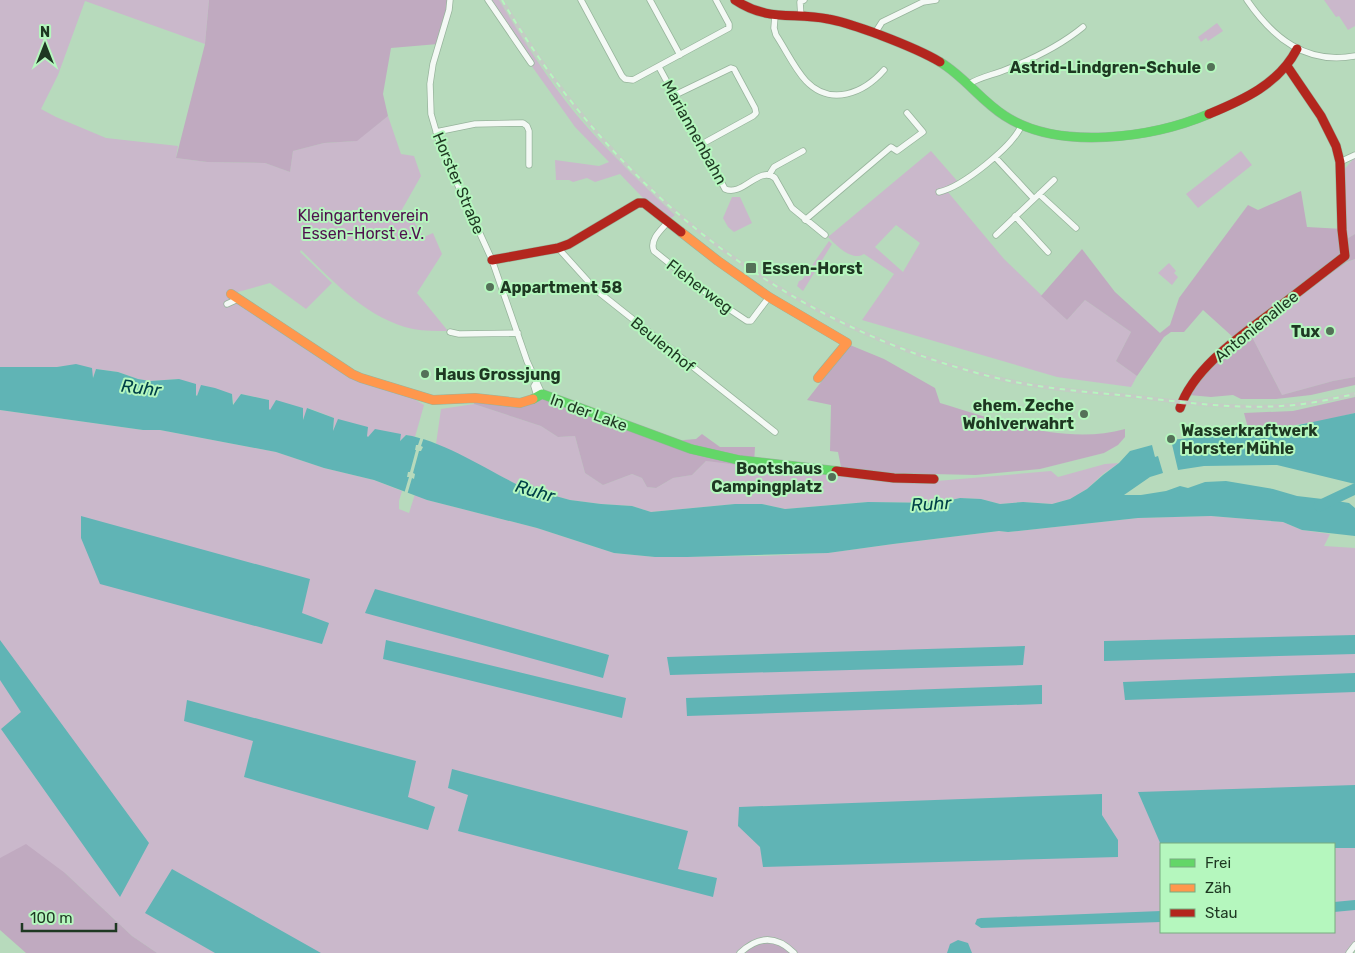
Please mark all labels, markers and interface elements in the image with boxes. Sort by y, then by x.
north arrow [20,20,70,70]
text: N [40,24,50,41]
place label: Astrid-Lindgren-Schule [1010,58,1201,77]
marker: Astrid-Lindgren-Schule [1205,61,1217,73]
street label: Mariannenbahn [658,77,731,188]
street label: Horster Straße [428,129,489,237]
park label: Kleingartenverein Essen-Horst e.V. [297,206,429,243]
street label: Fleherweg [663,255,737,317]
place label: Essen-Horst [762,259,863,278]
marker: Essen-Horst [744,261,758,275]
place label: Appartment 58 [500,278,622,297]
marker: Appartment 58 [484,281,496,293]
street label: Antonienallee [1211,287,1302,366]
street label: Beulenhof [627,313,699,376]
place label: Tux [1291,322,1321,341]
marker: Tux [1324,325,1336,337]
place label: Haus Grossjung [435,365,561,384]
marker: Haus Grossjung [419,368,431,380]
water label: Ruhr [120,375,164,402]
street label: In der Lake [548,390,630,435]
place label: ehem. Zeche Wohlverwahrt [963,396,1075,433]
marker: ehem. Zeche Wohlverwahrt [1078,408,1090,420]
place label: Wasserkraftwerk Horster Mühle [1181,421,1318,458]
marker: Wasserkraftwerk Horster Mühle [1165,433,1177,445]
place label: Bootshaus Campingplatz [711,459,822,496]
marker: Bootshaus Campingplatz [826,471,838,483]
water label: Ruhr [513,475,559,507]
water label: Ruhr [910,492,953,516]
legend [1160,843,1335,933]
text: Frei [1205,854,1231,872]
text: Zäh [1205,879,1231,897]
scale bar [22,900,116,932]
text: Stau [1205,904,1238,922]
text: 100 m [30,909,72,927]

